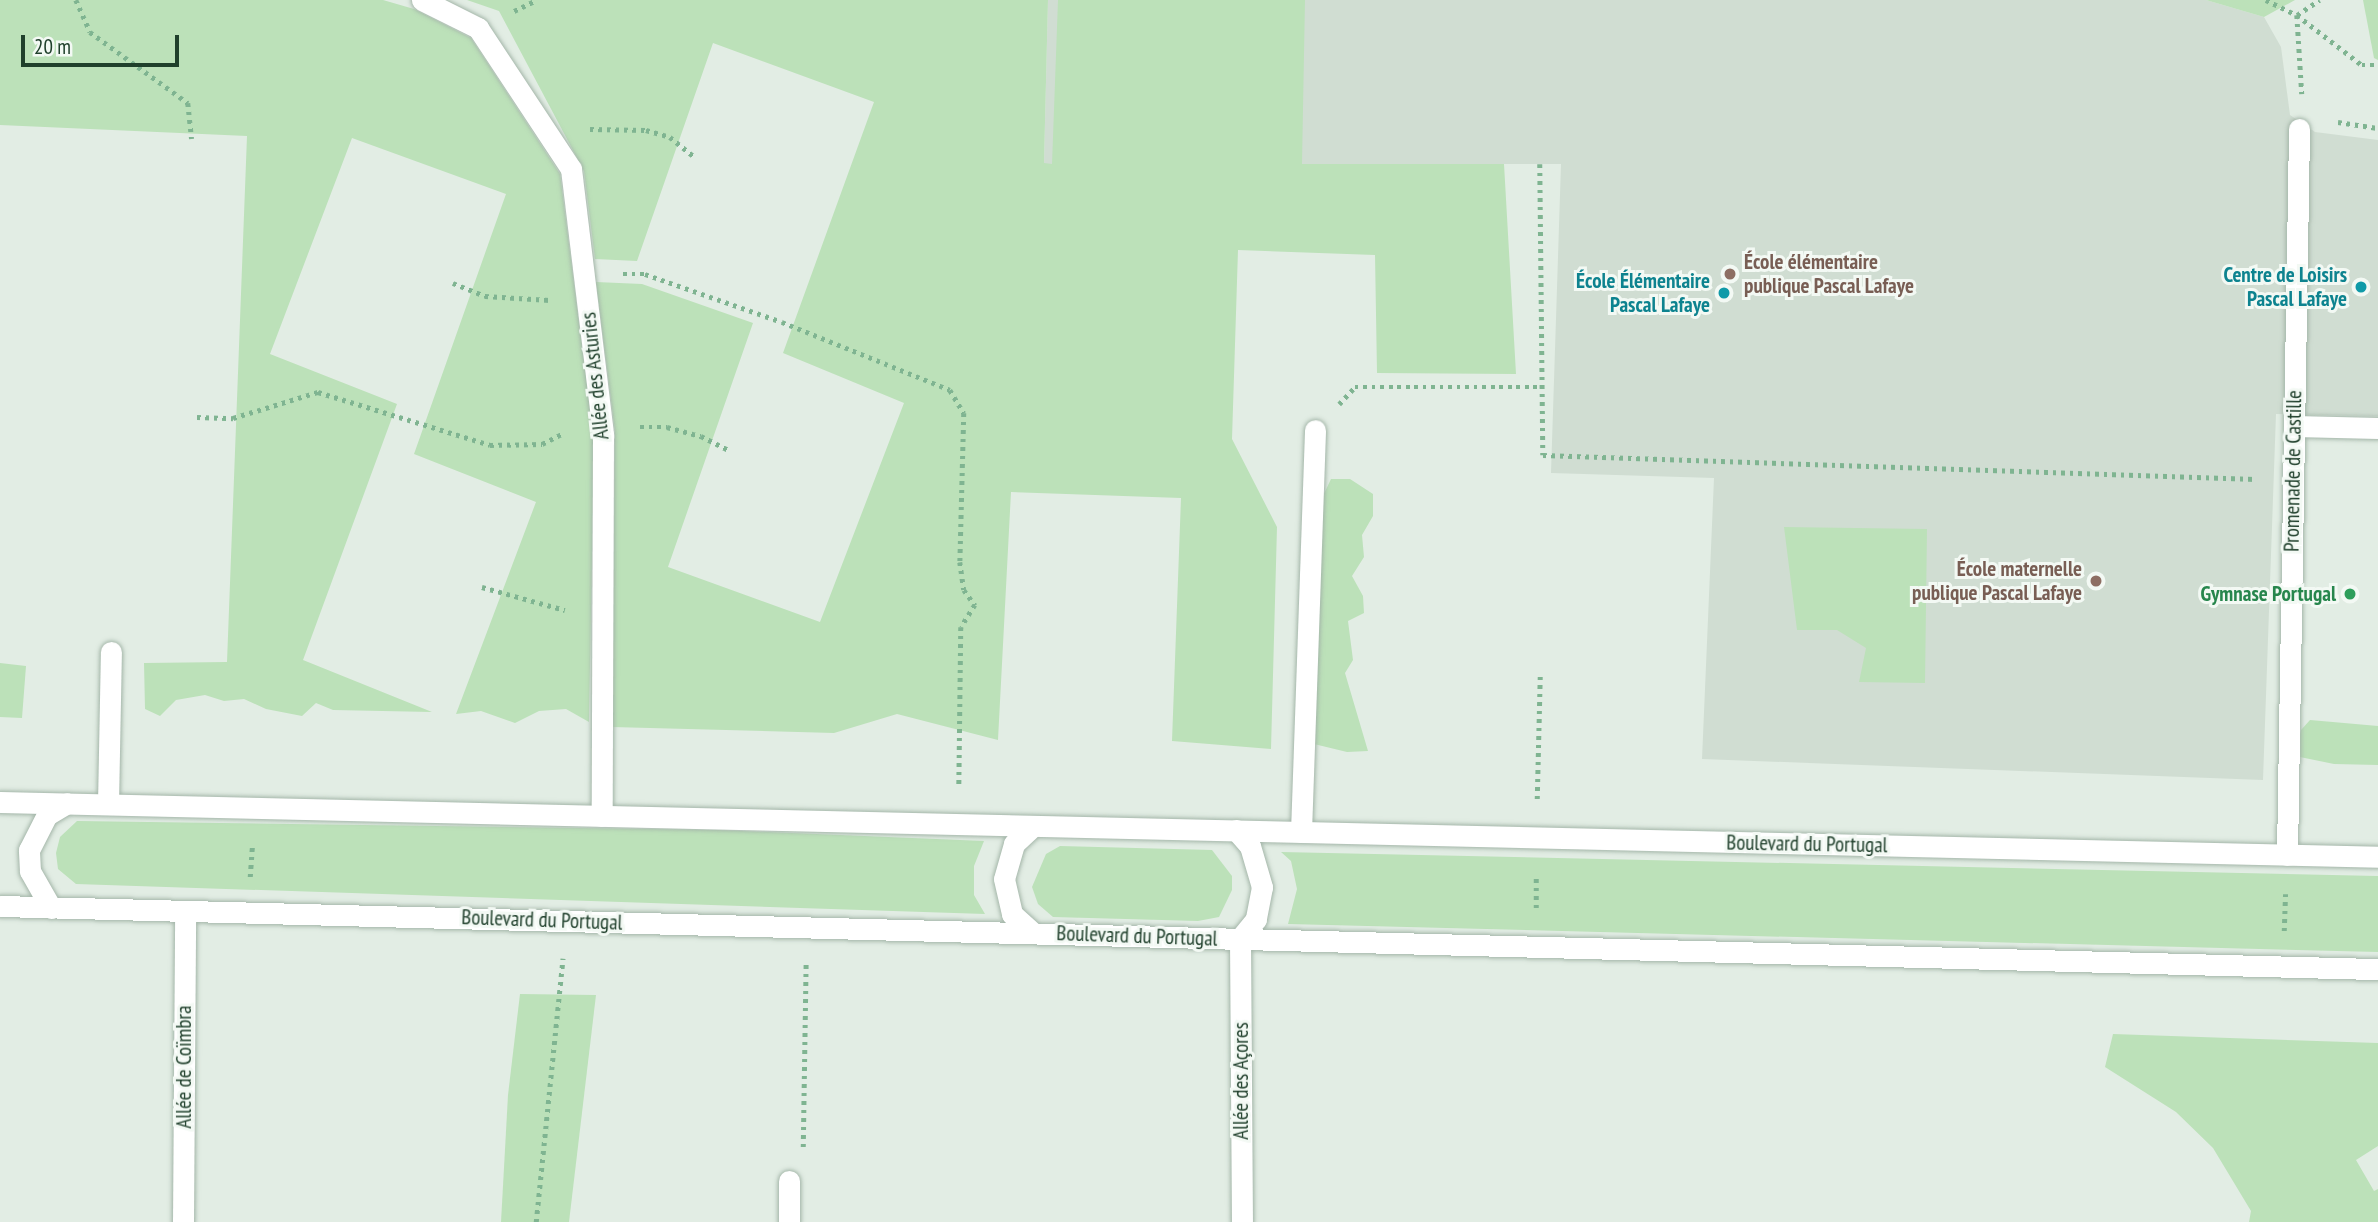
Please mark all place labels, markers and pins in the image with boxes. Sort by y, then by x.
place label: École élémentaire publique Pascal Lafaye [1744,249,1914,299]
place label: Centre de Loisirs Pascal Lafaye [2223,262,2347,312]
marker: École élémentaire publique Pascal Lafaye [1722,266,1738,282]
place label: École Élémentaire Pascal Lafaye [1576,268,1710,318]
marker: Centre de Loisirs Pascal Lafaye [2353,279,2369,295]
marker: École Élémentaire Pascal Lafaye [1716,285,1732,301]
place label: École maternelle publique Pascal Lafaye [1912,556,2082,606]
marker: École maternelle publique Pascal Lafaye [2088,573,2104,589]
place label: Gymnase Portugal [2200,581,2336,607]
marker: Gymnase Portugal [2342,586,2358,602]

